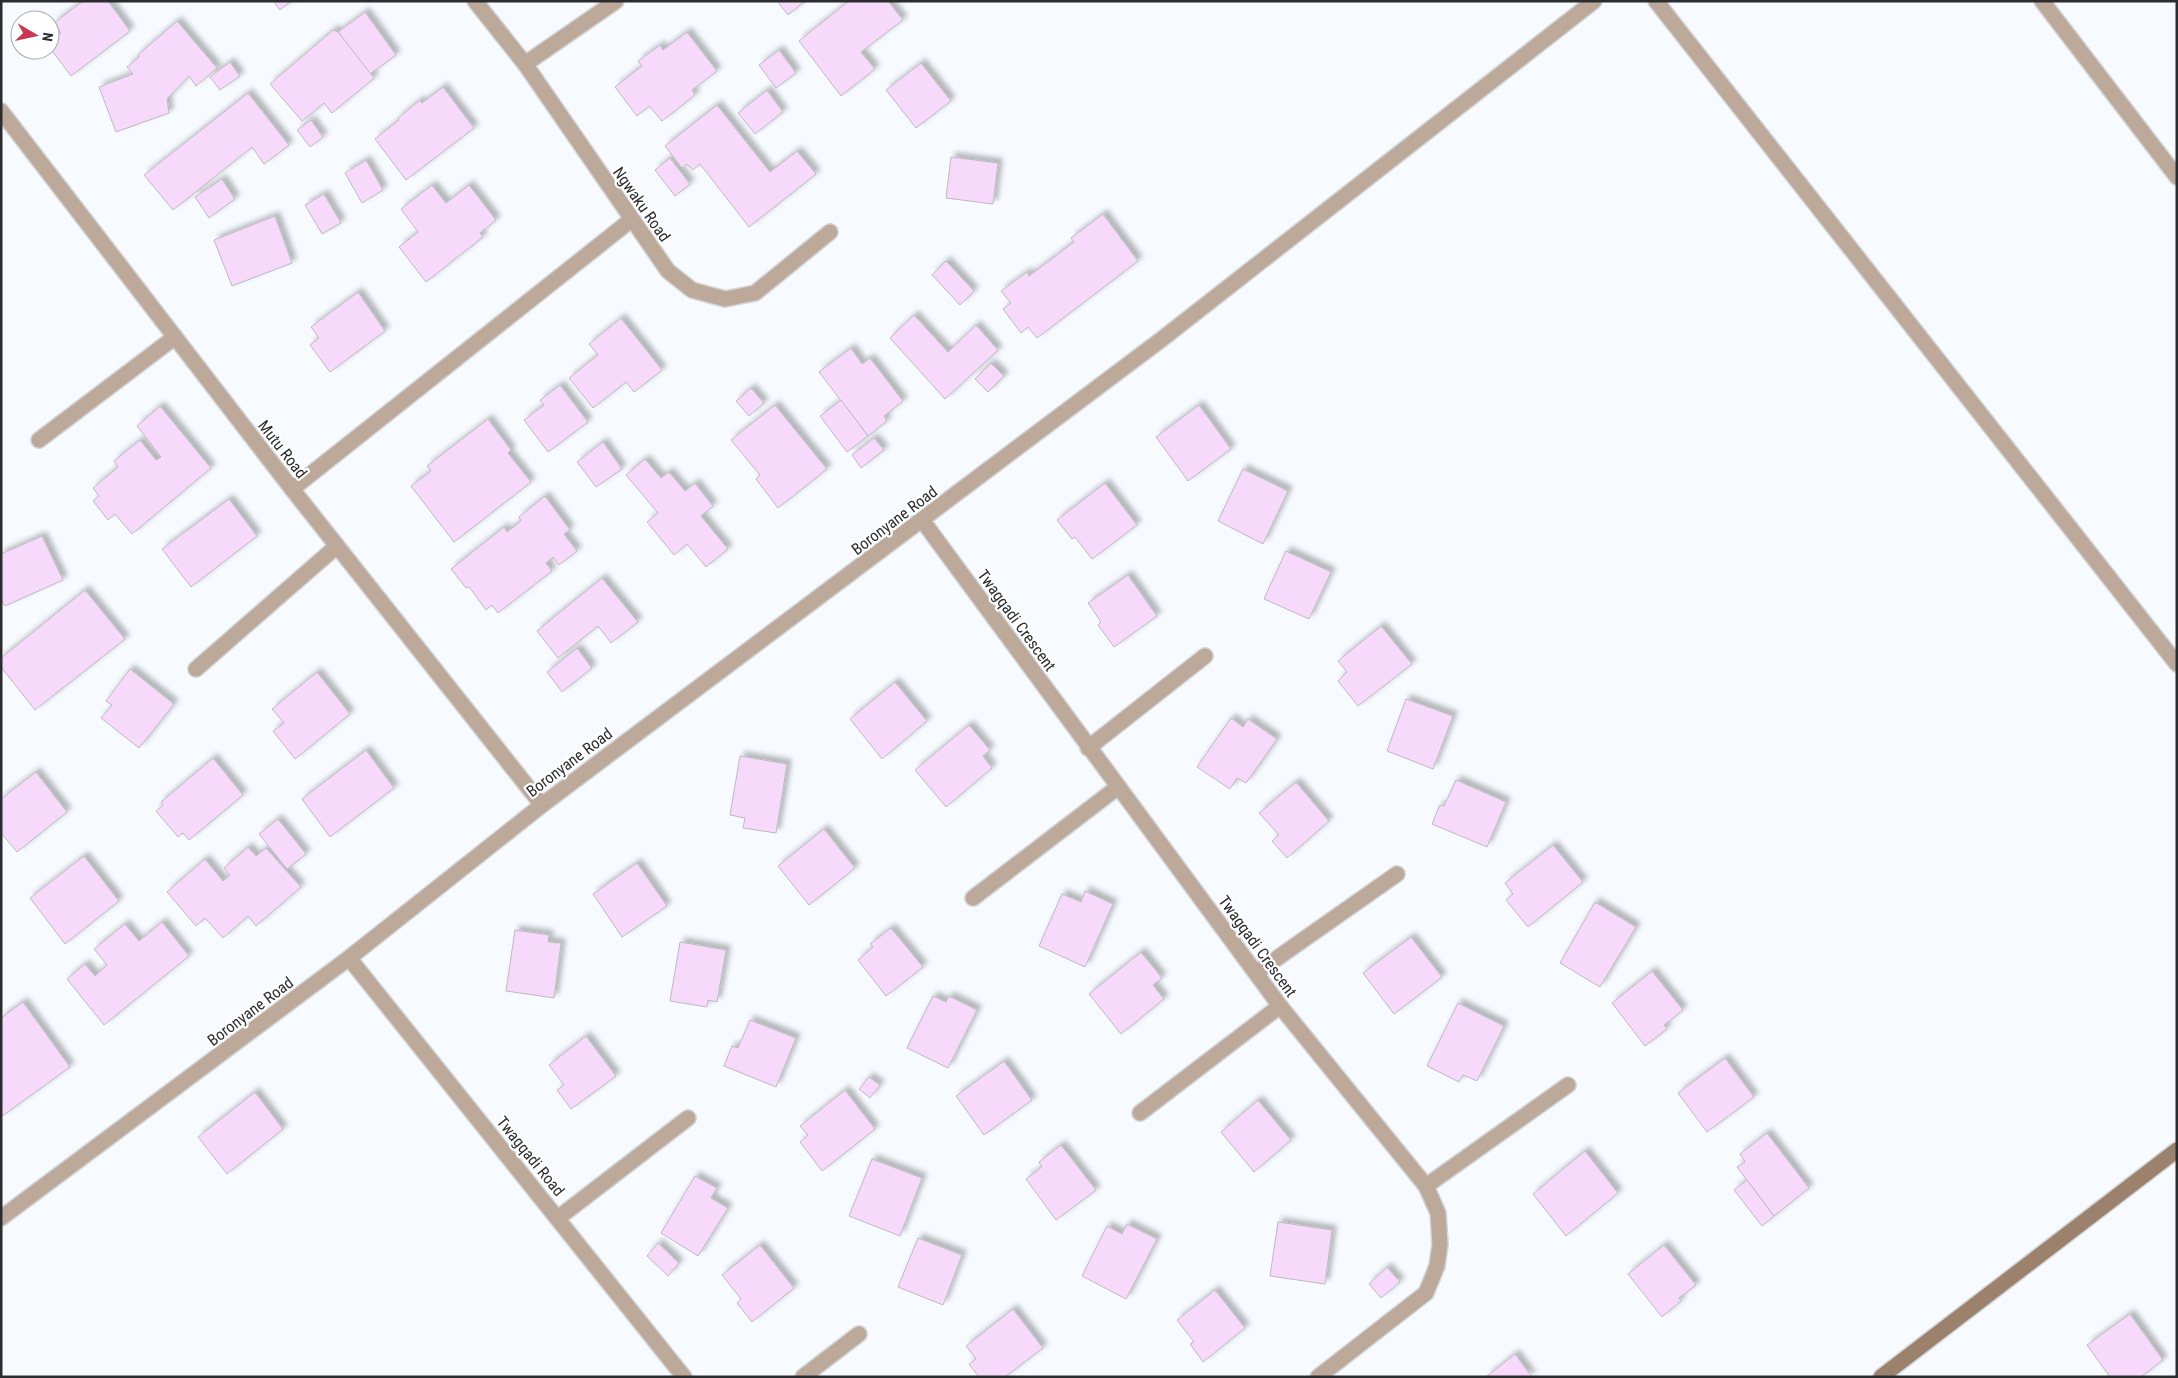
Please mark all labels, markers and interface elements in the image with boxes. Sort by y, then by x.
north arrow [10,10,60,60]
text: N [39,32,56,43]
street label: Ngwaku Road [609,163,674,245]
street label: Mutu Road [254,417,311,482]
street label: Boronyane Road [848,482,941,559]
street label: Twagqadi Crescent [973,566,1060,675]
street label: Boronyane Road [523,724,616,801]
street label: Twagqadi Crescent [1214,892,1301,1001]
street label: Boronyane Road [204,973,297,1050]
street label: Twagqadi Road [493,1113,568,1200]

